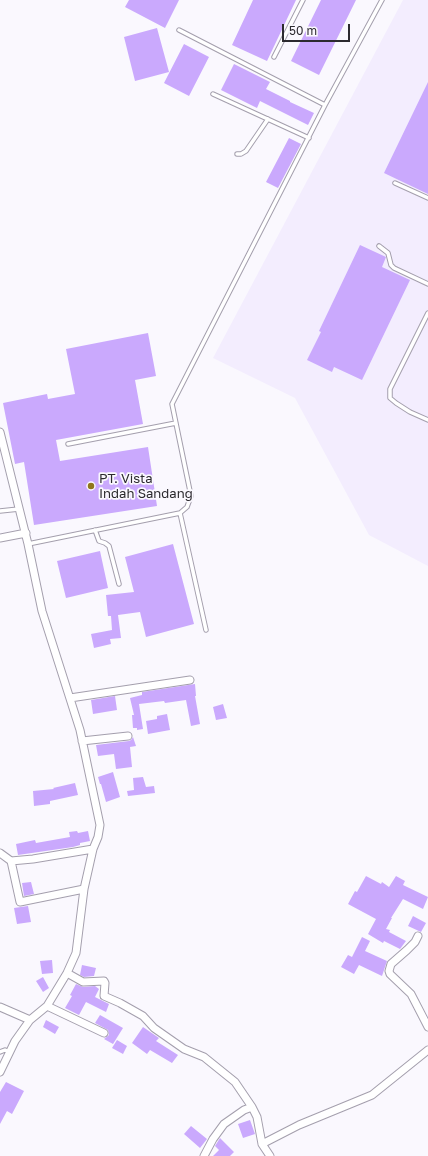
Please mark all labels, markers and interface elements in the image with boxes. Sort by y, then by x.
scale bar [284,16,352,42]
text: 50 m [289,23,317,38]
place label: PT. Vista Indah Sandang [99,471,193,502]
marker: PT. Vista Indah Sandang [86,481,96,491]

